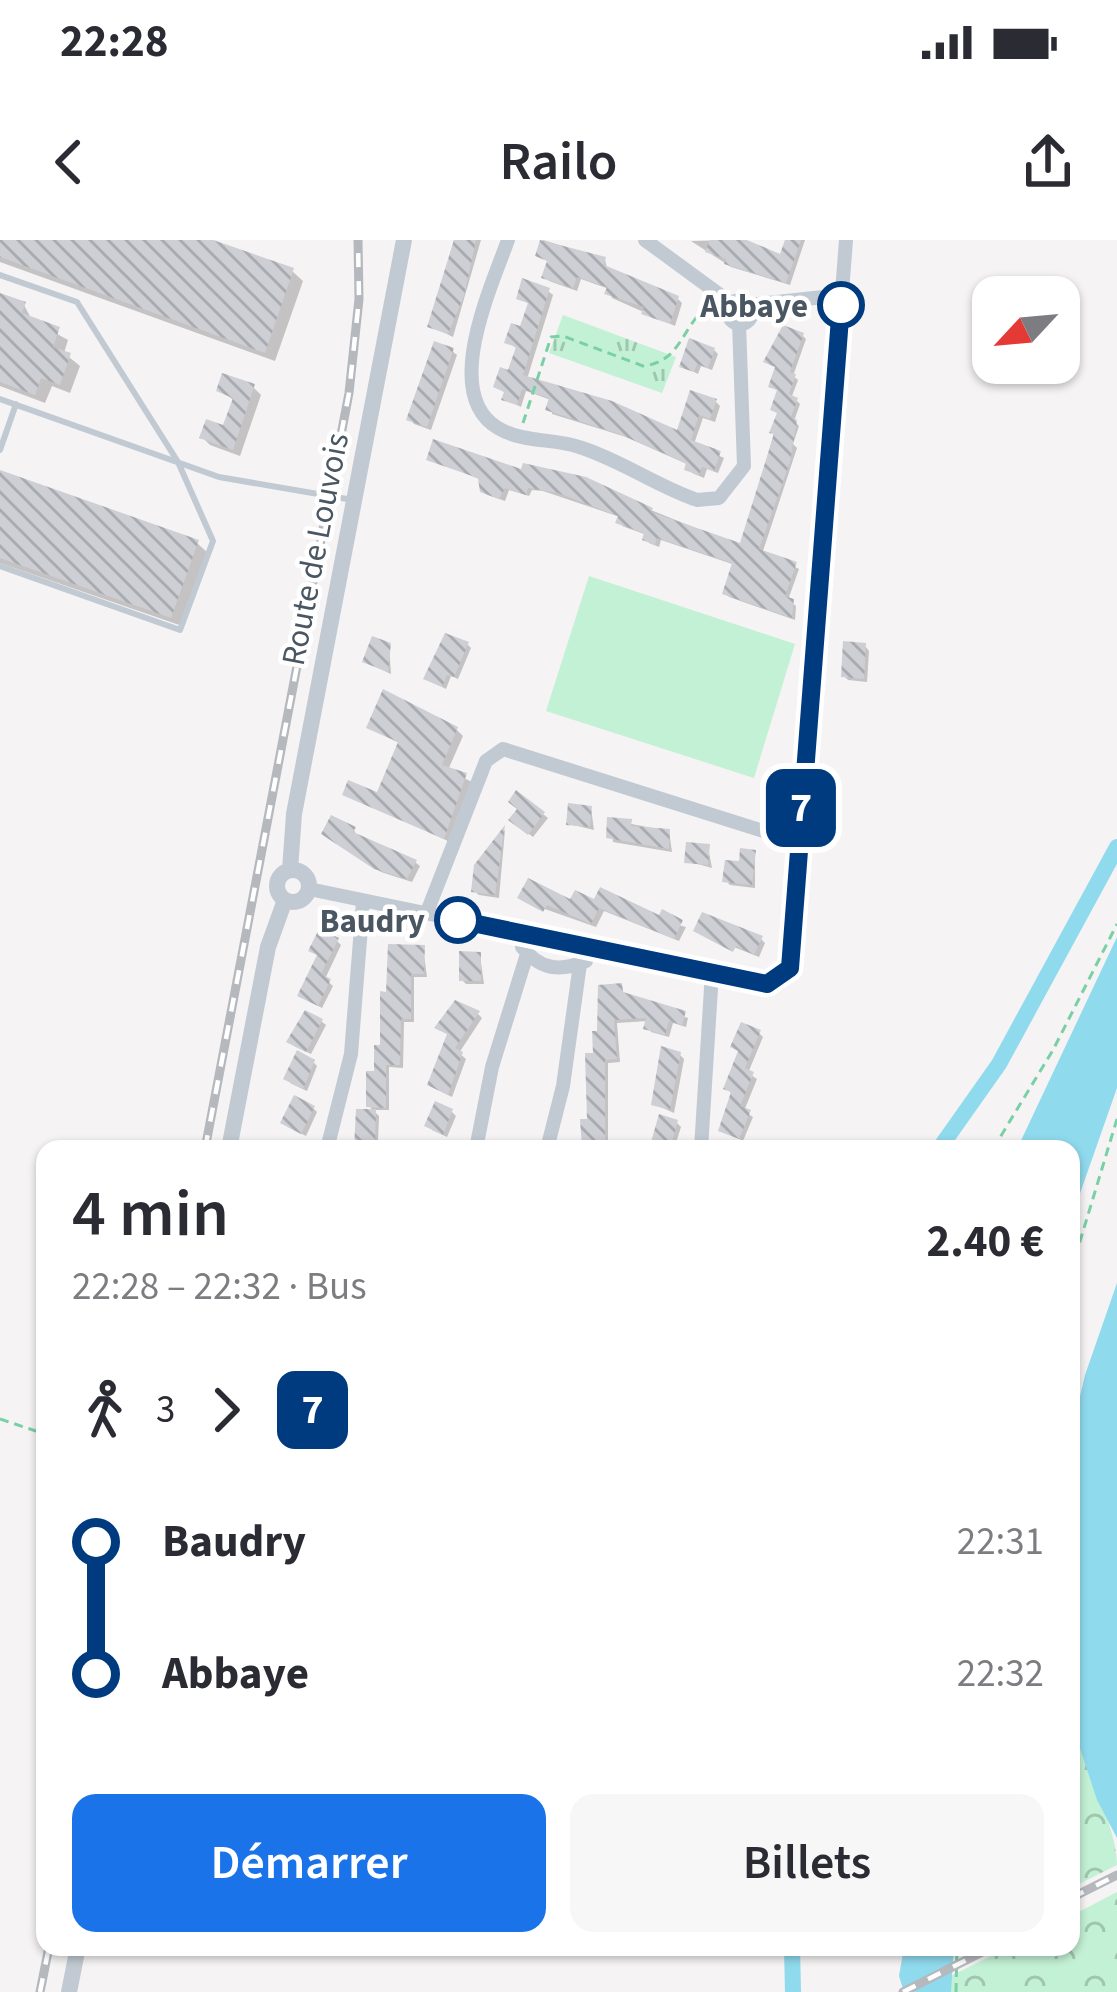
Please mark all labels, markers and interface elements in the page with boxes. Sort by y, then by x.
text: 22:28 [60,10,169,74]
text: Railo [500,124,617,201]
icon: back [36,129,102,195]
icon: share [1015,129,1081,195]
north arrow [972,276,1080,384]
map controls [972,276,1080,384]
place label: Abbaye [699,283,808,330]
marker: Abbaye [819,283,863,327]
street label: Route de Louvois [270,429,361,670]
line badge: 7 [762,769,840,847]
text: 7 [790,778,812,838]
place label: Baudry [319,898,425,945]
marker: Baudry [436,898,480,942]
text: 4 min [72,1167,229,1261]
text: 2.40 € [926,1210,1044,1274]
text: 22:28 – 22:32 · Bus [72,1259,367,1315]
icon: walk [72,1377,138,1443]
icon: forward [193,1377,259,1443]
text: 7 [301,1380,324,1440]
text: 3 [156,1382,175,1438]
text: Baudry [162,1510,306,1574]
text: 22:31 [957,1514,1044,1570]
text: Abbaye [162,1642,309,1706]
text: 22:32 [957,1646,1044,1702]
button: Démarrer [72,1794,546,1932]
button: Billets [570,1794,1044,1932]

